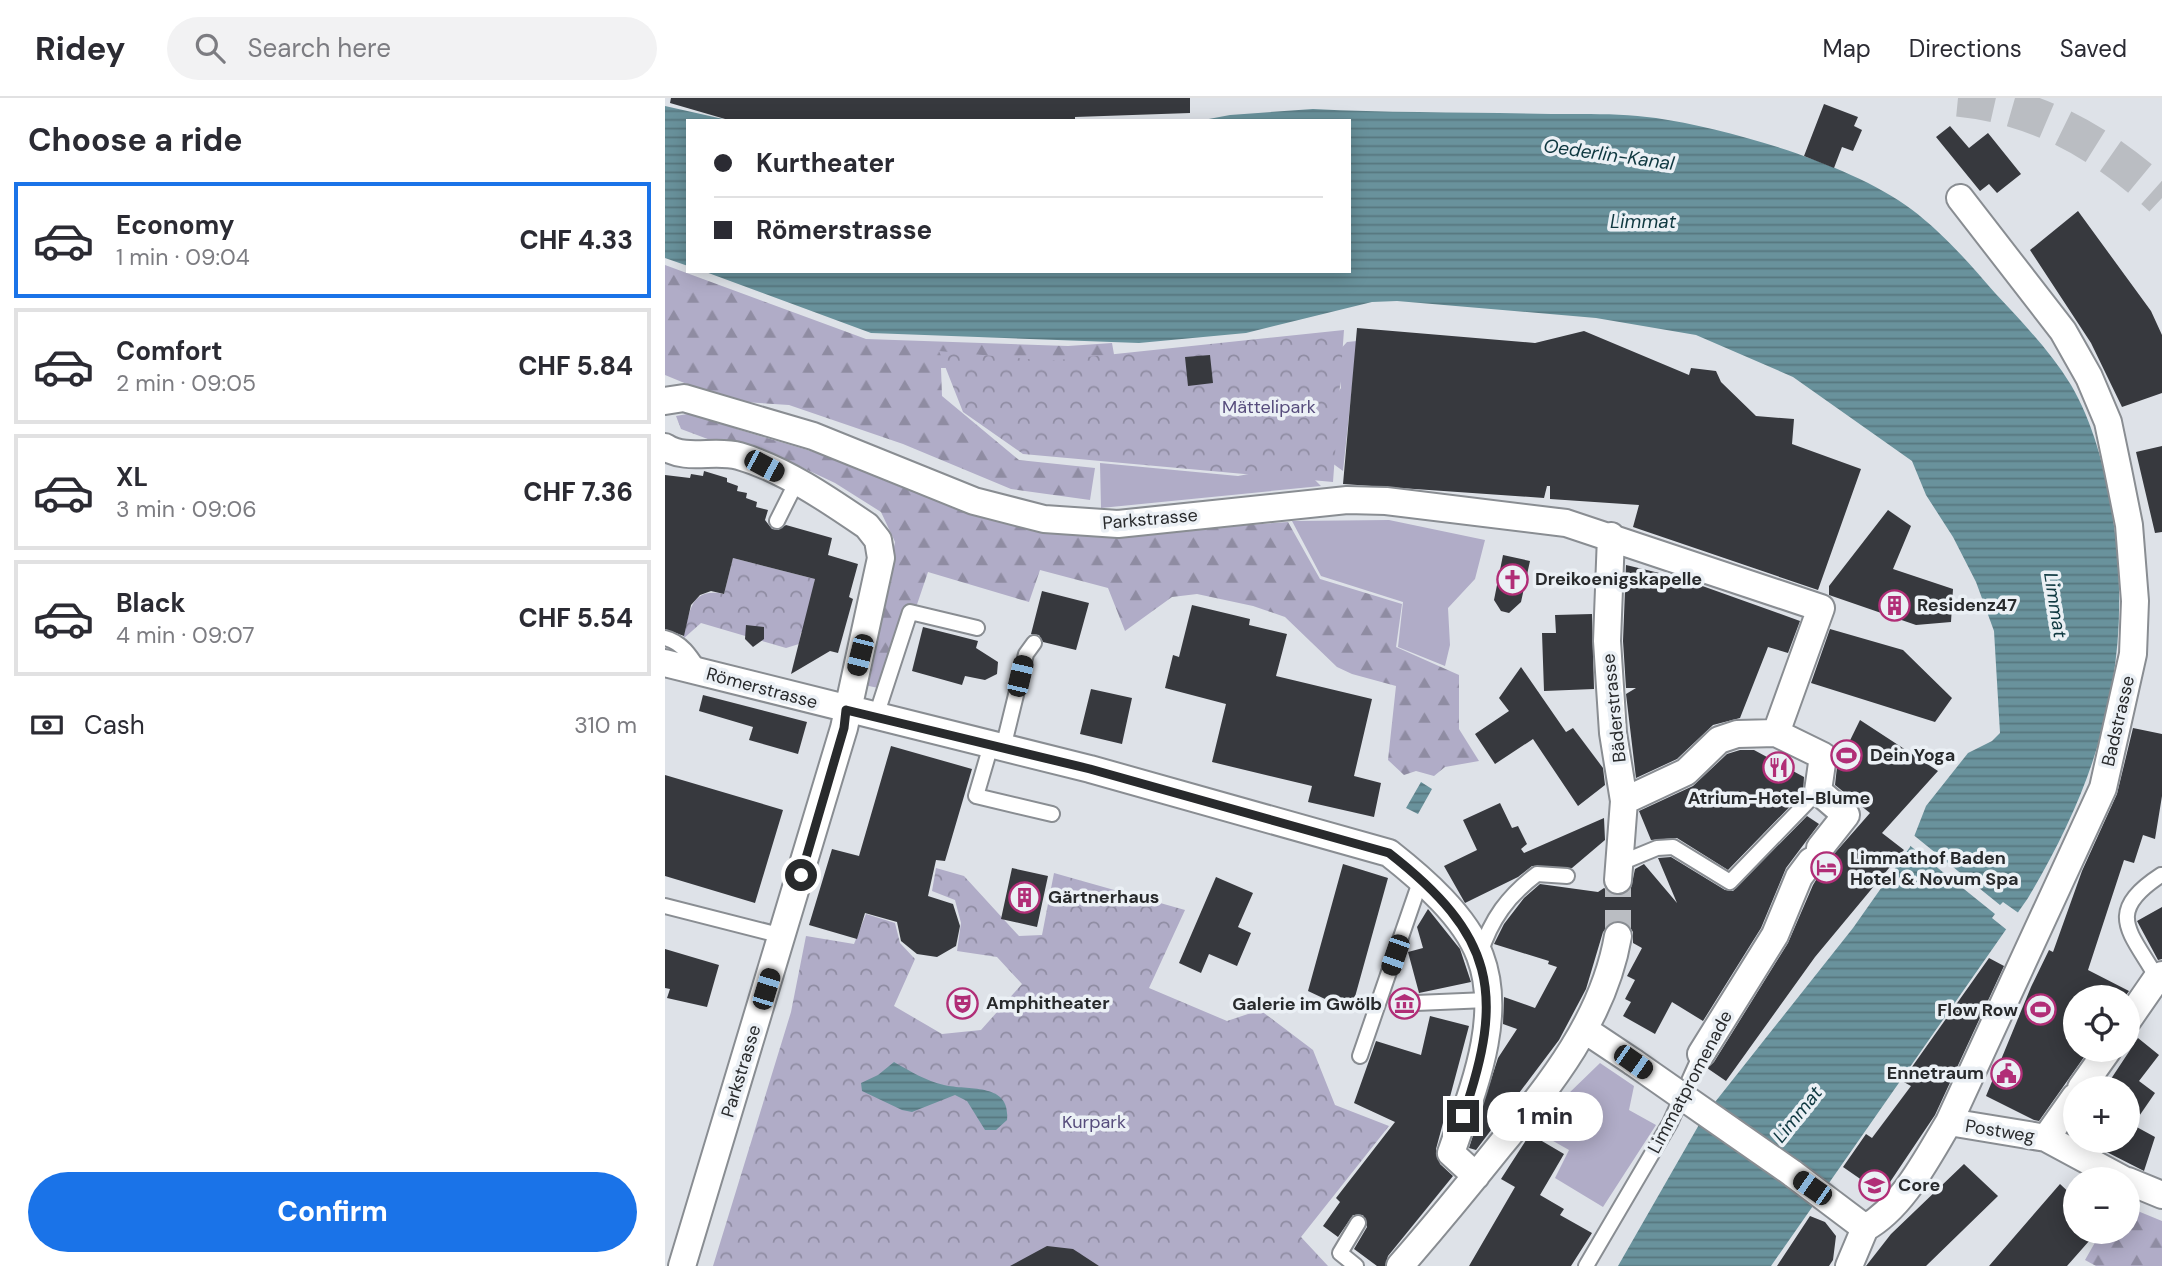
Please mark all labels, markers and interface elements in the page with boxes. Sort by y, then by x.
search box [167,17,657,80]
text: Ridey [35,27,125,70]
icon: search [191,29,229,67]
text: Search here [247,31,391,65]
text: Map [1823,33,1871,64]
text: Directions [1909,33,2022,64]
text: Saved [2060,33,2127,64]
text: Choose a ride [28,119,243,161]
water label: Oederlin-Kanal [1542,133,1677,176]
text: Kurtheater [756,146,895,180]
text: Economy [116,208,234,242]
icon: car [32,209,95,272]
water label: Limmat [1610,209,1677,234]
text: Römerstrasse [756,213,932,247]
text: CHF 4.33 [519,223,633,257]
text: 1 min · 09:04 [116,242,250,272]
text: Comfort [116,334,222,368]
icon: car [32,335,95,398]
text: CHF 5.84 [518,349,633,383]
text: 2 min · 09:05 [116,368,256,398]
park label: Mättelipark [1222,395,1316,419]
car [741,447,788,485]
text: XL [116,460,148,494]
icon: car [32,461,95,524]
text: CHF 7.36 [523,475,633,509]
text: 3 min · 09:06 [116,494,257,524]
street label: Parkstrasse [1101,503,1199,535]
church icon: Dreikoenigskapelle [1495,562,1529,596]
place label: Dreikoenigskapelle [1535,567,1702,591]
water label: Limmat [2038,571,2073,640]
text: Black [116,586,186,620]
icon: car [32,587,95,650]
building icon: Residenz47 [1877,588,1911,622]
place label: Residenz47 [1917,593,2017,617]
text: CHF 5.54 [518,601,633,635]
text: 4 min · 09:07 [116,620,255,650]
car [845,632,876,678]
street label: Bäderstrasse [1596,652,1632,764]
car [1006,653,1035,699]
street label: Römerstrasse [704,662,820,714]
street label: Badstrasse [2096,673,2140,769]
icon: cash [28,706,66,744]
text: Cash [84,708,145,742]
text: 310 m [574,710,637,740]
sports icon: Dein Yoga [1830,738,1864,772]
place label: Dein Yoga [1870,743,1955,767]
restaurant icon: Atrium-Hotel-Blume [1762,751,1796,785]
place label: Atrium-Hotel-Blume [1688,786,1870,810]
place label: Limmathof Baden Hotel & Novum Spa [1850,846,2019,891]
hotel icon: Limmathof Baden Hotel & Novum Spa [1810,851,1844,885]
route start [785,859,817,891]
building icon: Gärtnerhaus [1008,880,1042,914]
place label: Gärtnerhaus [1048,885,1159,909]
car [1379,932,1412,978]
car [750,966,783,1012]
map controls [2063,985,2140,1244]
button: locate [2063,985,2140,1062]
theatre icon: Amphitheater [946,986,980,1020]
museum icon: Galerie im Gwölb [1388,987,1422,1021]
place label: Amphitheater [986,991,1110,1015]
place label: Galerie im Gwölb [1232,992,1382,1016]
sports icon: Flow Row [2024,993,2058,1027]
place label: Flow Row [1937,998,2018,1022]
street label: Limmatpromenade [1642,1006,1738,1158]
street label: Parkstrasse [716,1022,766,1120]
car [1610,1041,1657,1083]
public building icon: Ennetraum [1990,1056,2024,1090]
place label: Ennetraum [1887,1061,1984,1085]
button: + [2063,1076,2140,1153]
water label: Limmat [1767,1080,1828,1148]
callout: 1 min [1487,1091,1603,1140]
route end [1447,1100,1479,1132]
text: 1 min [1517,1101,1573,1131]
park label: Kurpark [1062,1110,1126,1134]
street label: Postweg [1964,1114,2036,1148]
car [1789,1167,1836,1209]
button: − [2063,1167,2140,1244]
school or university icon: Core [1858,1168,1892,1202]
button: Confirm [28,1172,637,1252]
place label: Core [1898,1173,1940,1197]

